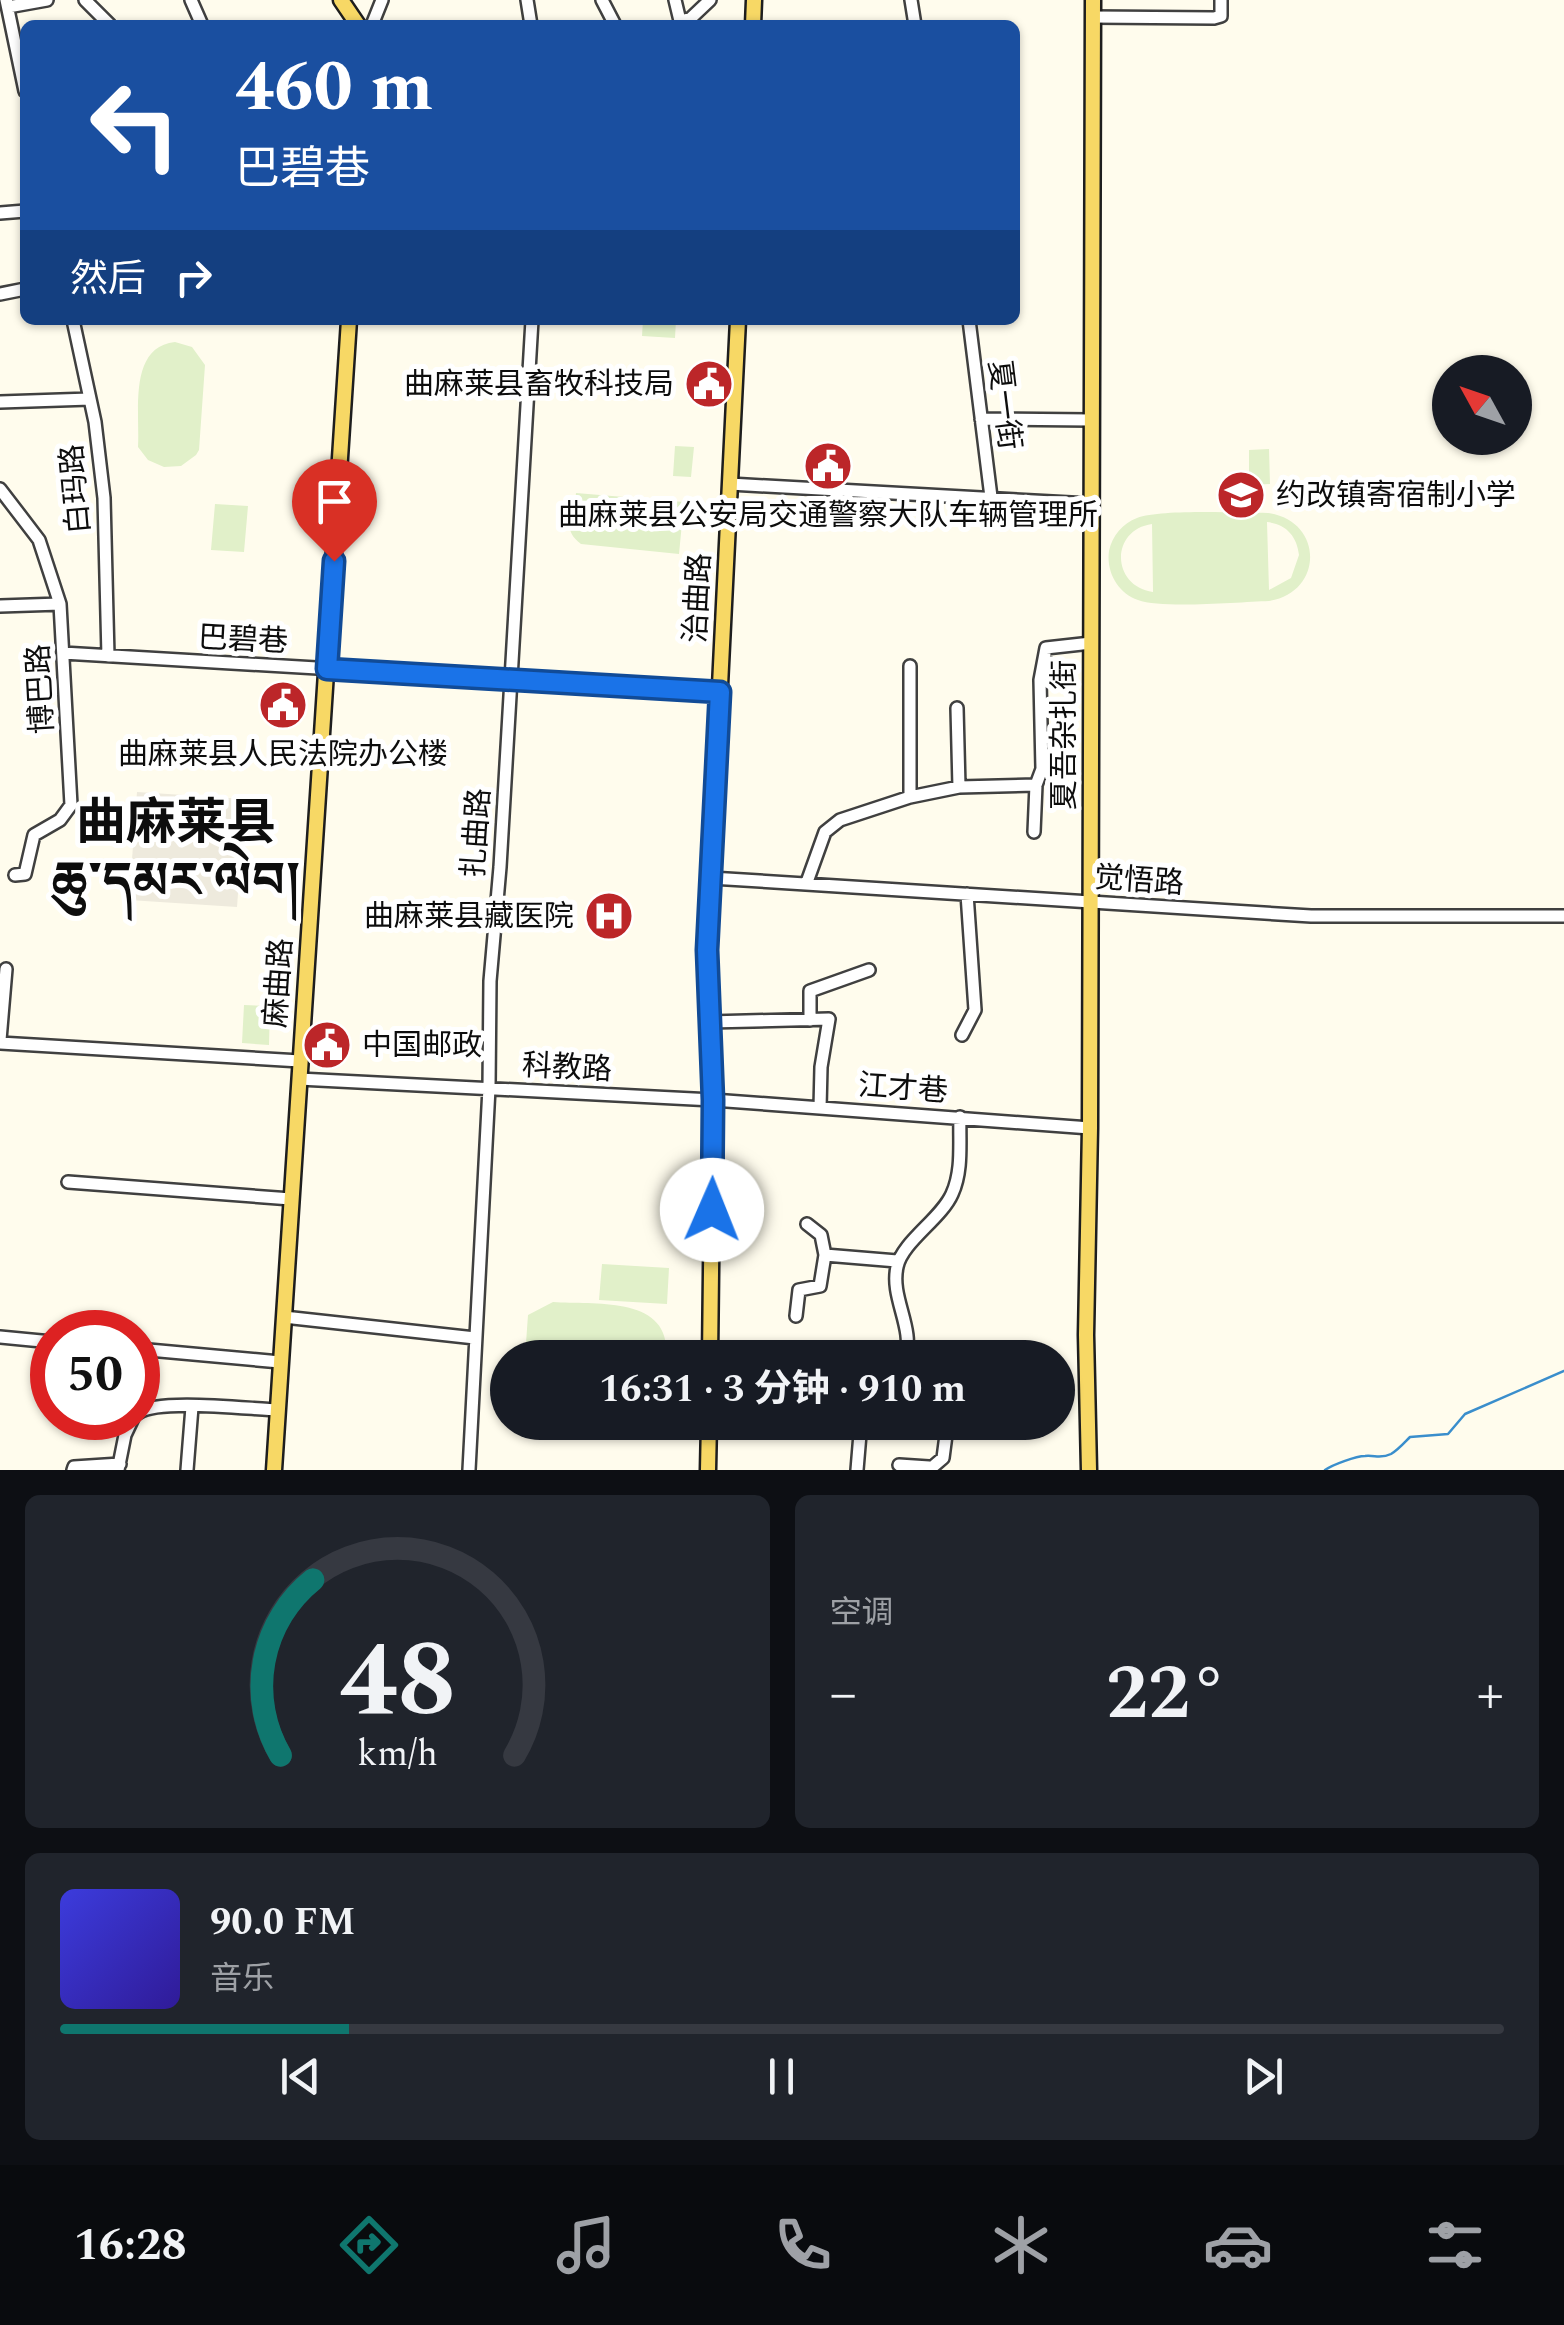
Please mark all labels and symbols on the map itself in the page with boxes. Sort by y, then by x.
north arrow [1432,355,1532,455]
public building icon: 曲麻莱县畜牧科技局 [683,358,735,410]
street label: 夏一街 [976,358,1032,453]
place label: 曲麻莱县畜牧科技局 [404,362,674,408]
public building icon: 曲麻莱县公安局交通警察大队车辆管理所 [802,440,854,492]
street label: 白玛路 [49,442,103,536]
pin [292,459,377,562]
school or university icon: 约改镇寄宿制小学 [1215,469,1267,521]
place label: 约改镇寄宿制小学 [1276,473,1516,519]
place label: 曲麻莱县公安局交通警察大队车辆管理所 [558,493,1098,539]
street label: 治曲路 [673,552,723,644]
street label: 巴碧巷 [197,615,289,665]
street label: 博巴路 [16,643,66,735]
street label: 夏吾杂扎街 [1042,660,1088,810]
public building icon: 曲麻莱县人民法院办公楼 [257,679,309,731]
place label: 曲麻莱县人民法院办公楼 [118,732,448,778]
district label: 曲麻莱县 ཆུ་དམར་ལེབ། [50,786,301,922]
street label: 扎曲路 [451,787,503,880]
street label: 觉悟路 [1092,855,1185,907]
hospital icon: 曲麻莱县藏医院 [583,890,635,942]
place label: 曲麻莱县藏医院 [364,894,574,940]
street label: 麻曲路 [253,937,305,1030]
public building icon: 中国邮政 [301,1019,353,1071]
place label: 中国邮政 [362,1023,482,1069]
street label: 科教路 [521,1043,613,1093]
street label: 江才巷 [856,1063,949,1115]
position arrow [660,1158,764,1262]
speed limit sign: 50 [30,1310,160,1440]

